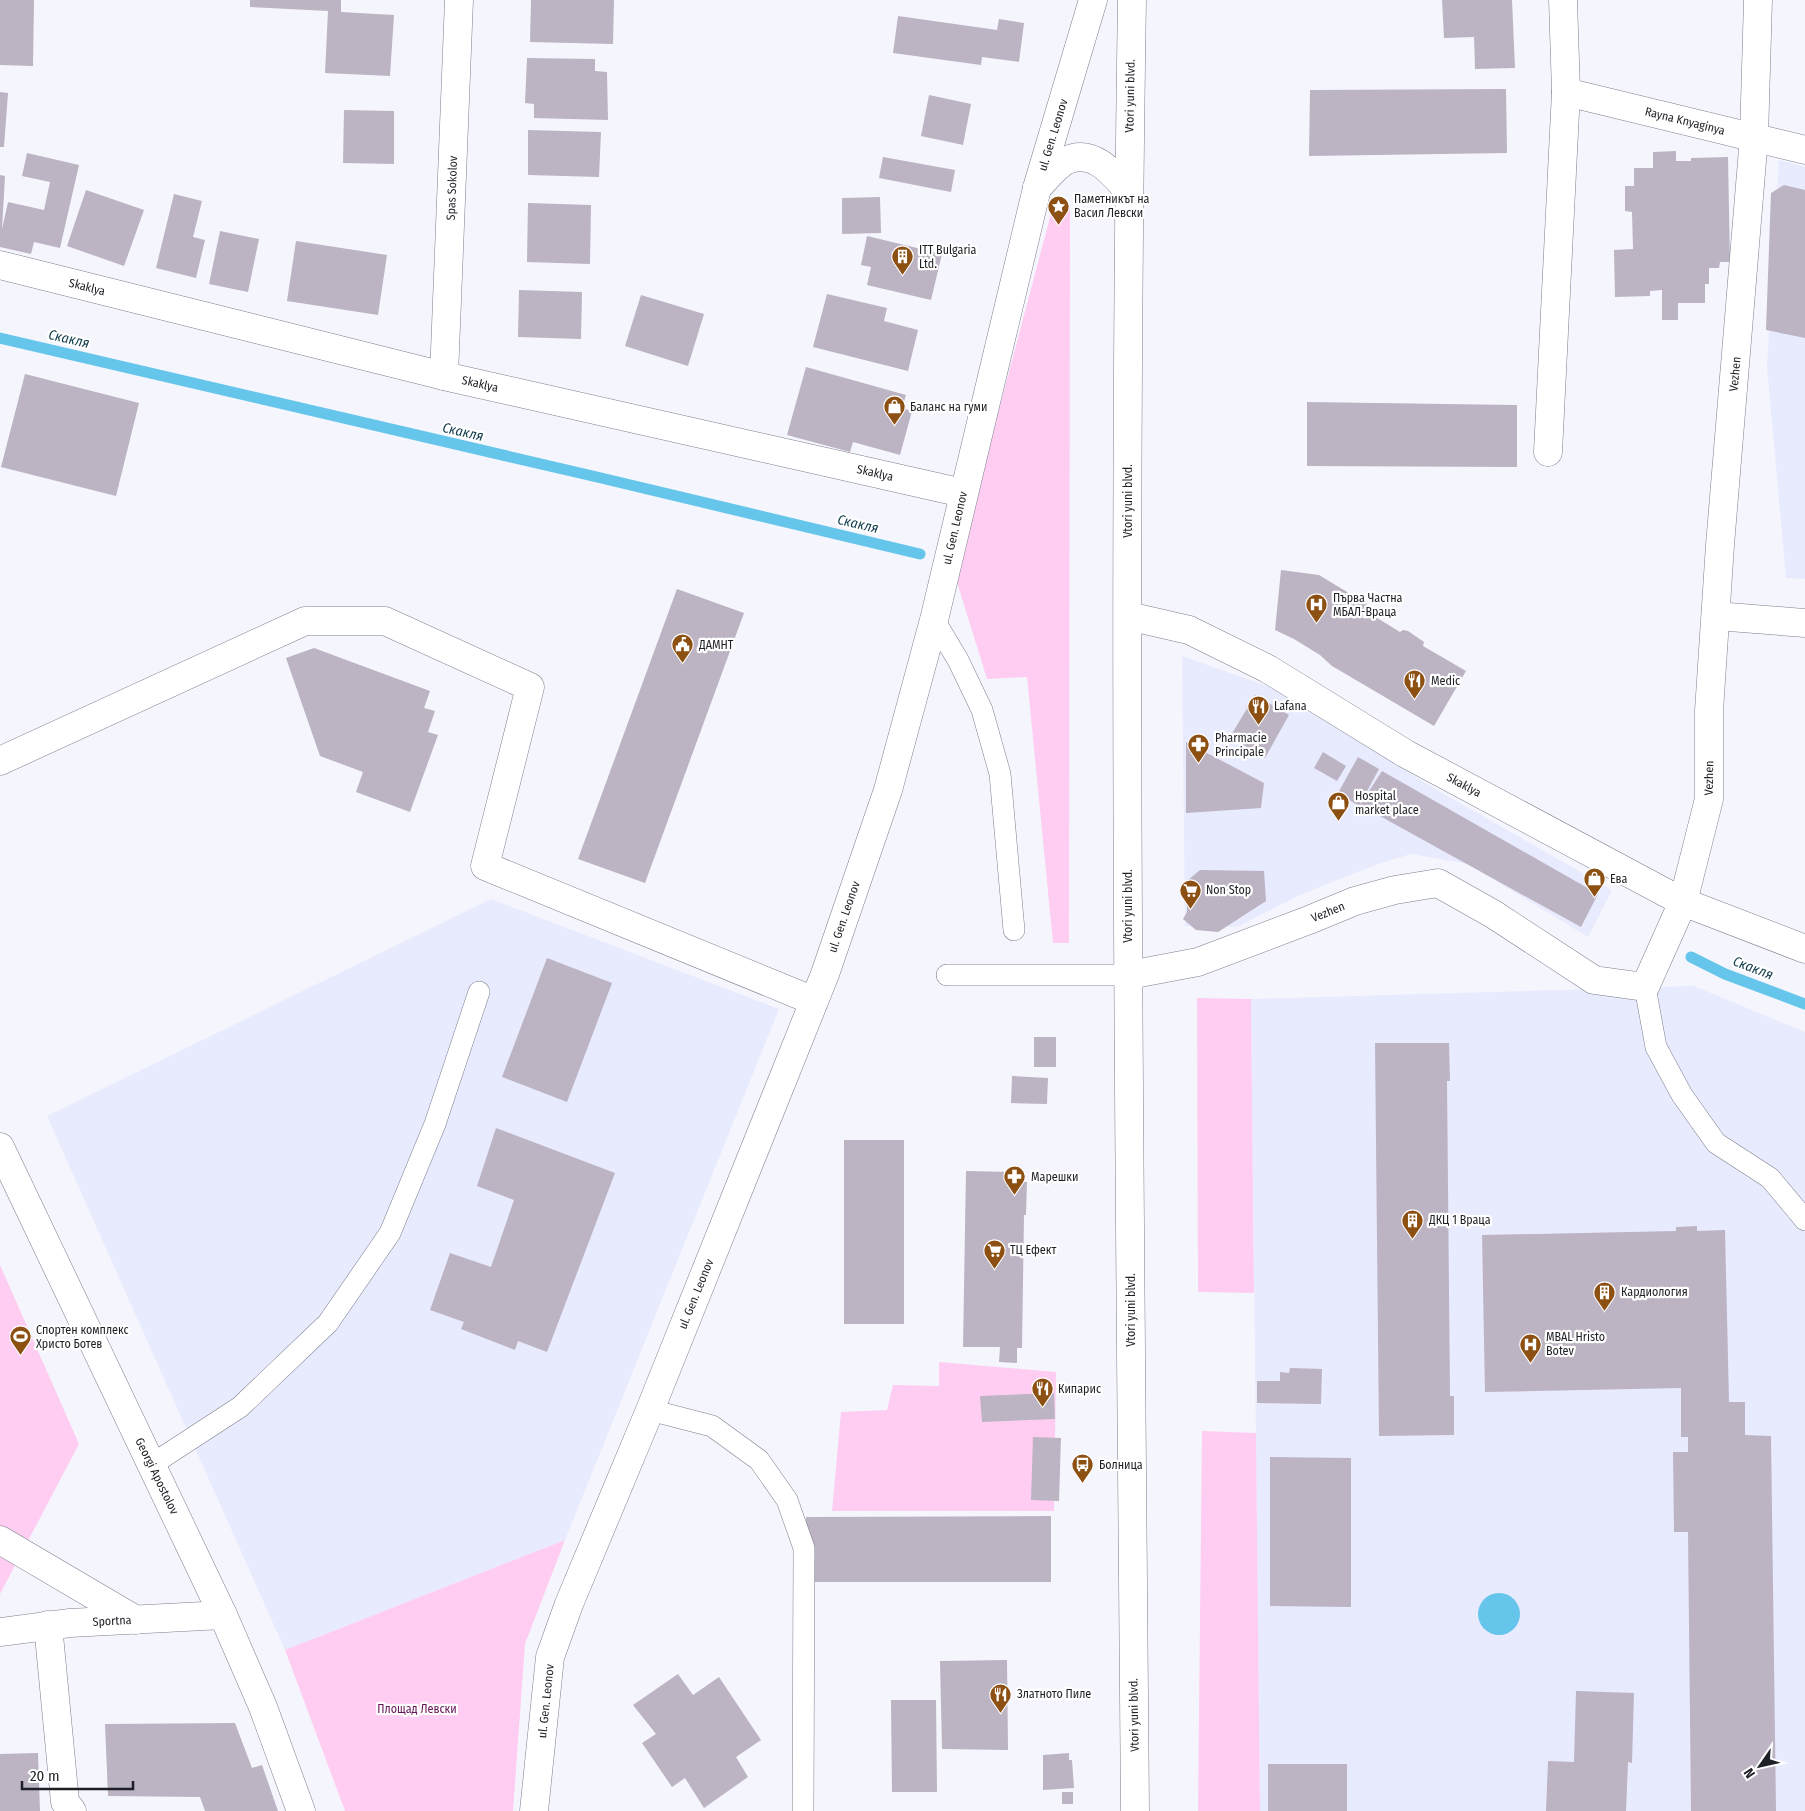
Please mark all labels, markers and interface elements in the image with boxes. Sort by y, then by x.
street label: Vtori yuni blvd. [1122,59,1138,133]
street label: ul. Gen. Leonov [1035,97,1071,173]
street label: Rayna Knyaginya [1644,104,1727,138]
street label: Spas Sokolov [444,155,460,221]
place label: Паметникът на Васил Левски [1074,192,1150,220]
place icon: Паметникът на Васил Левски [1046,194,1070,225]
place label: ITT Bulgaria Ltd. [919,243,977,271]
building icon: ITT Bulgaria Ltd. [891,245,915,276]
street label: Skaklya [67,276,107,298]
water label: Скакля [47,326,91,352]
street label: Vezhen [1727,356,1743,392]
street label: Skaklya [460,373,500,395]
shop icon: Баланс на гуми [882,395,906,426]
place label: Баланс на гуми [910,400,987,414]
water label: Скакля [441,419,485,445]
street label: Skaklya [855,462,895,484]
street label: Vtori yuni blvd. [1121,464,1135,538]
street label: ul. Gen. Leonov [940,489,970,566]
water label: Скакля [836,511,880,537]
place label: Първа Частна МБАЛ-Враца [1333,591,1403,619]
hospital icon: Първа Частна МБАЛ-Враца [1305,593,1329,624]
public building icon: ДАМНТ [671,633,695,664]
place label: ДАМНТ [698,638,734,652]
restaurant icon: Medic [1403,669,1427,700]
place label: Medic [1431,674,1460,688]
restaurant icon: Lafana [1246,694,1270,725]
place label: Lafana [1274,699,1307,713]
place label: Pharmacie Principale [1215,731,1267,759]
pharmacy icon: Pharmacie Principale [1187,733,1211,764]
street label: Vezhen [1702,760,1716,796]
street label: Skaklya [1444,770,1484,800]
place label: Hospital market place [1355,789,1419,817]
shop icon: Hospital market place [1327,791,1351,822]
shop icon: Ева [1582,867,1606,898]
street label: Vtori yuni blvd. [1121,869,1135,943]
place label: Ева [1610,872,1627,886]
supermarket icon: Non Stop [1178,878,1202,909]
street label: ul. Gen. Leonov [825,879,863,955]
place label: Non Stop [1206,883,1251,897]
street label: Vezhen [1309,899,1347,925]
water label: Скакля [1730,953,1776,983]
pharmacy icon: Марешки [1003,1165,1027,1196]
place label: Марешки [1031,1170,1078,1184]
building icon: ДКЦ 1 Враца [1401,1208,1425,1239]
place label: ДКЦ 1 Враца [1428,1213,1491,1227]
supermarket icon: ТЦ Ефект [982,1238,1006,1269]
place label: ТЦ Ефект [1010,1243,1056,1257]
street label: ul. Gen. Leonov [676,1256,717,1331]
street label: Vtori yuni blvd. [1124,1273,1138,1347]
building icon: Кардиология [1593,1280,1617,1311]
place label: Кардиология [1621,1285,1688,1299]
place label: Спортен комплекс Христо Ботев [36,1323,129,1351]
sports icon: Спортен комплекс Христо Ботев [8,1325,32,1356]
place label: MBAL Hristo Botev [1546,1330,1605,1358]
hospital icon: MBAL Hristo Botev [1518,1332,1542,1363]
restaurant icon: Кипарис [1030,1377,1054,1408]
place label: Кипарис [1058,1382,1101,1396]
street label: Georgi Apostolov [132,1435,182,1517]
bus stop icon: Болница [1071,1453,1095,1484]
place label: Болница [1099,1458,1143,1472]
street label: Sportna [92,1613,132,1629]
street label: ul. Gen. Leonov [535,1663,557,1739]
street label: Vtori yuni blvd. [1126,1678,1142,1752]
restaurant icon: Златното Пиле [989,1682,1013,1713]
place label: Златното Пиле [1017,1687,1091,1701]
park label: Площад Левски [377,1702,457,1716]
north arrow [1735,1741,1785,1791]
scale bar [22,1758,134,1790]
text: N [1740,1765,1759,1781]
text: 20 m [30,1767,60,1785]

